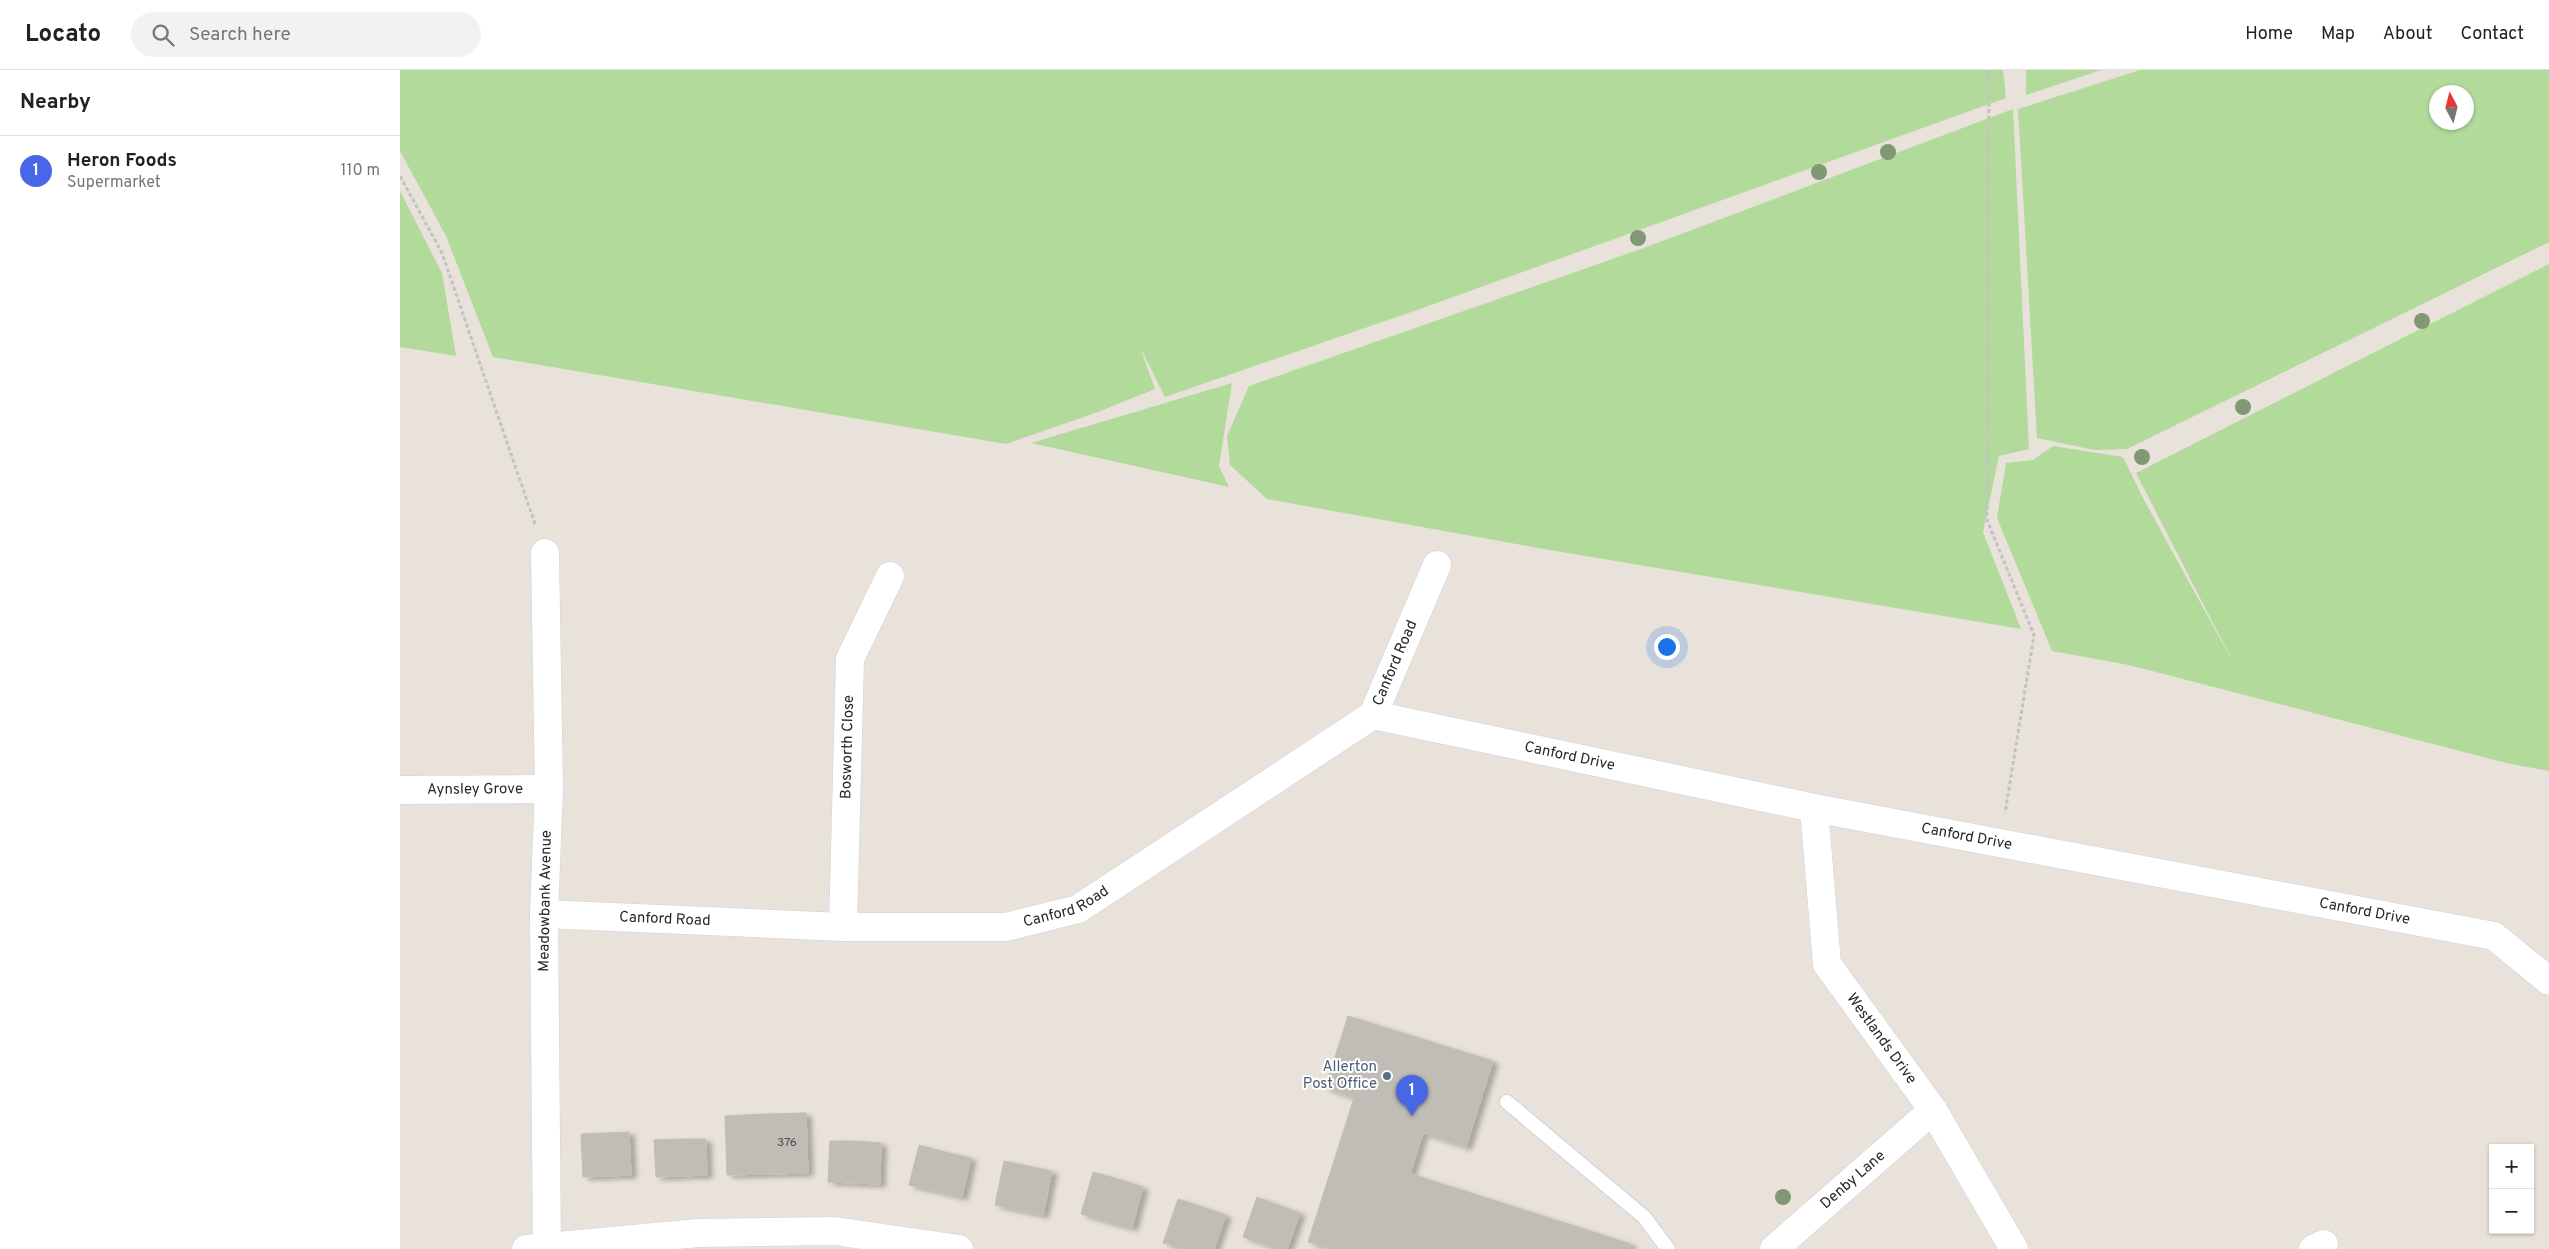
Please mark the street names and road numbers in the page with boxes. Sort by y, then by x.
street label: Canford Road [1368,617,1422,709]
street label: Bosworth Close [837,695,859,799]
street label: Canford Drive [1523,738,1617,775]
street label: Aynsley Grove [427,780,523,799]
street label: Canford Drive [1920,819,2014,855]
street label: Meadowbank Avenue [535,830,557,972]
street label: Canford Road [1021,882,1113,932]
street label: Canford Drive [2318,894,2412,930]
street label: Canford Road [619,908,711,931]
street label: Westlands Drive [1842,990,1921,1088]
street label: Denby Lane [1817,1146,1889,1213]

